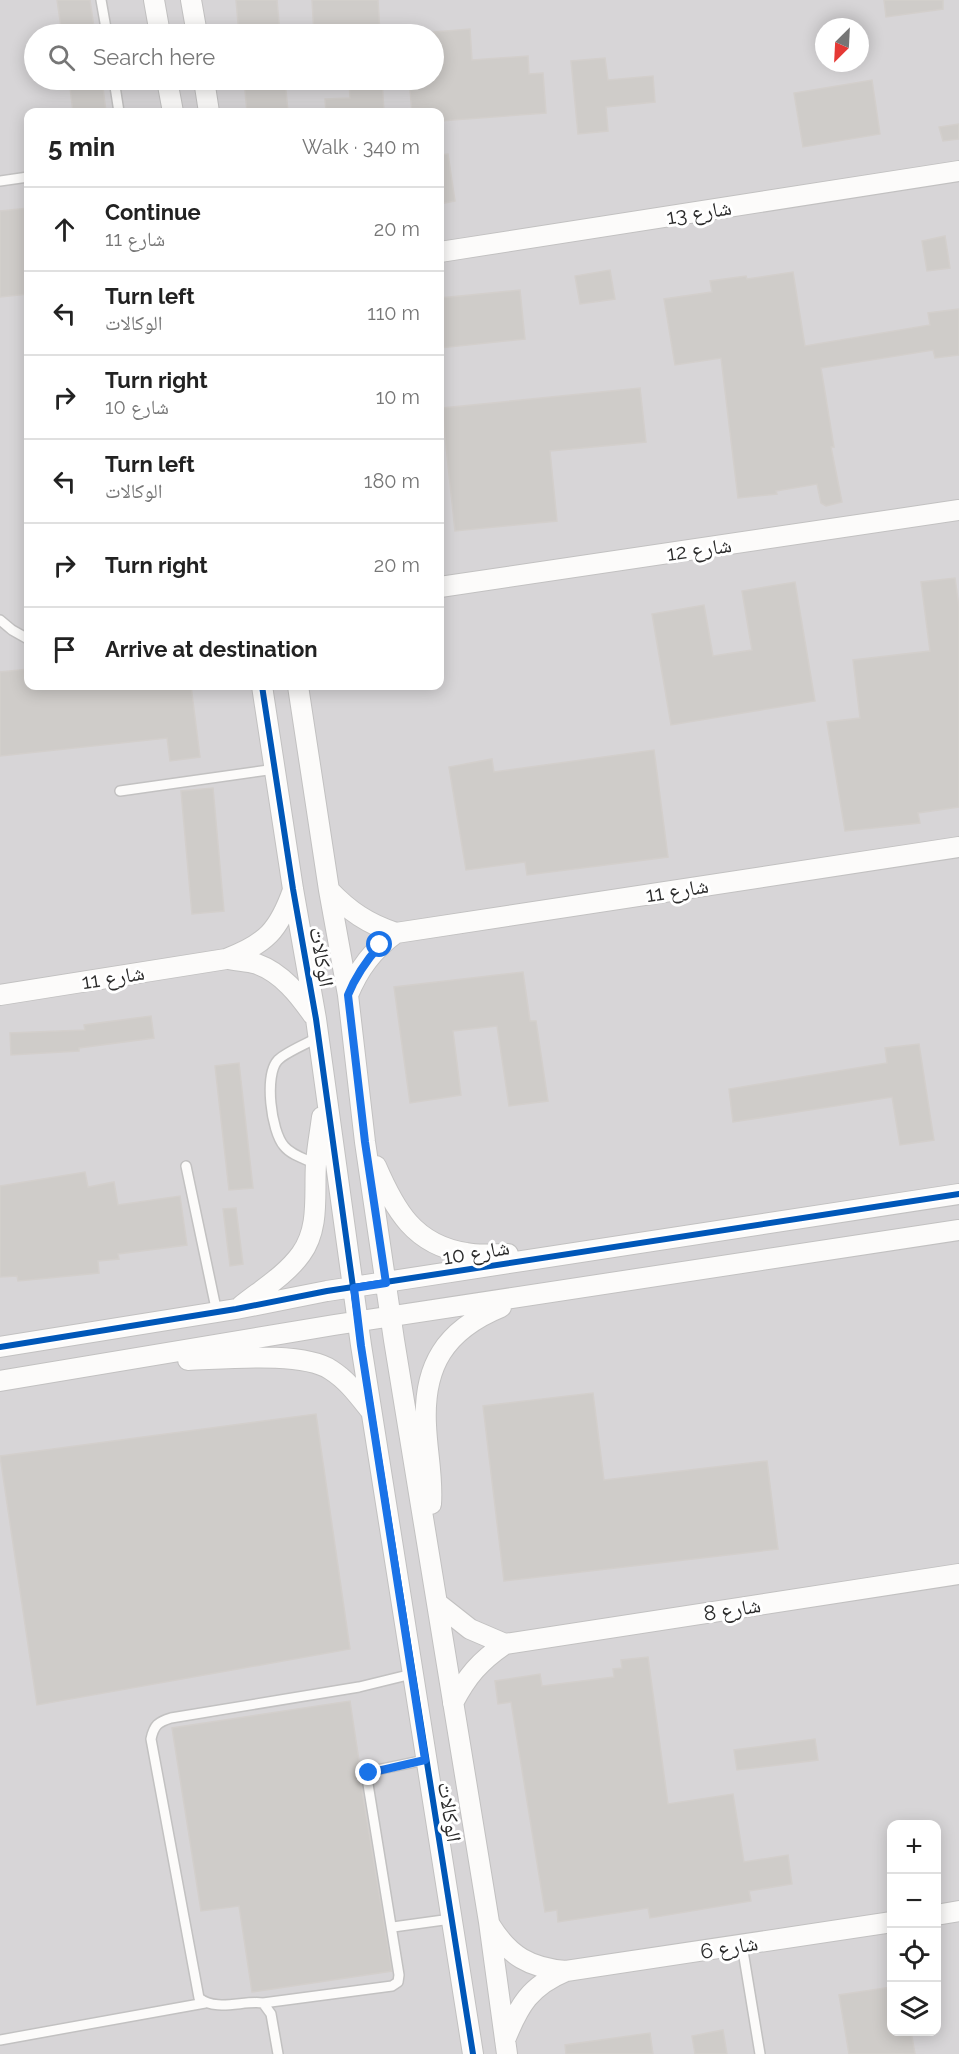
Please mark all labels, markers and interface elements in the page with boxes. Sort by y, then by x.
north arrow [815,18,869,72]
search box [24,24,444,90]
icon: search [45,41,78,74]
text: Search here [93,44,215,70]
text: 5 min [48,132,115,162]
text: Walk · 340 m [302,135,420,159]
street label: شارع 13 [665,195,733,230]
text: Continue [105,199,201,225]
icon: ahead [48,213,81,246]
text: 20 m [374,217,420,241]
text: شارع 11 [105,227,165,251]
text: Turn left [105,283,195,309]
icon: left [48,297,81,330]
text: 110 m [367,301,420,325]
text: الوكالات [105,311,163,335]
text: Turn right [105,367,208,393]
icon: right [48,381,81,414]
text: 10 m [376,385,420,409]
text: شارع 10 [105,395,169,419]
text: Turn left [105,451,195,477]
icon: left [48,465,81,498]
text: 180 m [364,469,420,493]
text: الوكالات [105,479,163,503]
street label: شارع 12 [665,532,733,567]
icon: right [48,549,81,582]
text: Turn right [105,552,208,578]
text: 20 m [374,553,420,577]
icon: arrive [48,633,81,666]
text: Arrive at destination [105,636,318,662]
street label: شارع 11 [644,873,710,908]
street label: الوكالات [304,925,340,989]
route start [366,931,392,957]
street label: شارع 11 [80,960,146,995]
street label: شارع 10 [441,1234,511,1271]
street label: شارع 8 [702,1592,763,1627]
route end [355,1759,381,1785]
street label: الوكالات [433,1780,467,1844]
map controls [887,1820,941,2036]
button: + [887,1820,941,1874]
button: − [887,1874,941,1928]
button: locate [887,1928,941,1982]
street label: شارع 6 [698,1930,760,1965]
button: layers [887,1982,941,2036]

